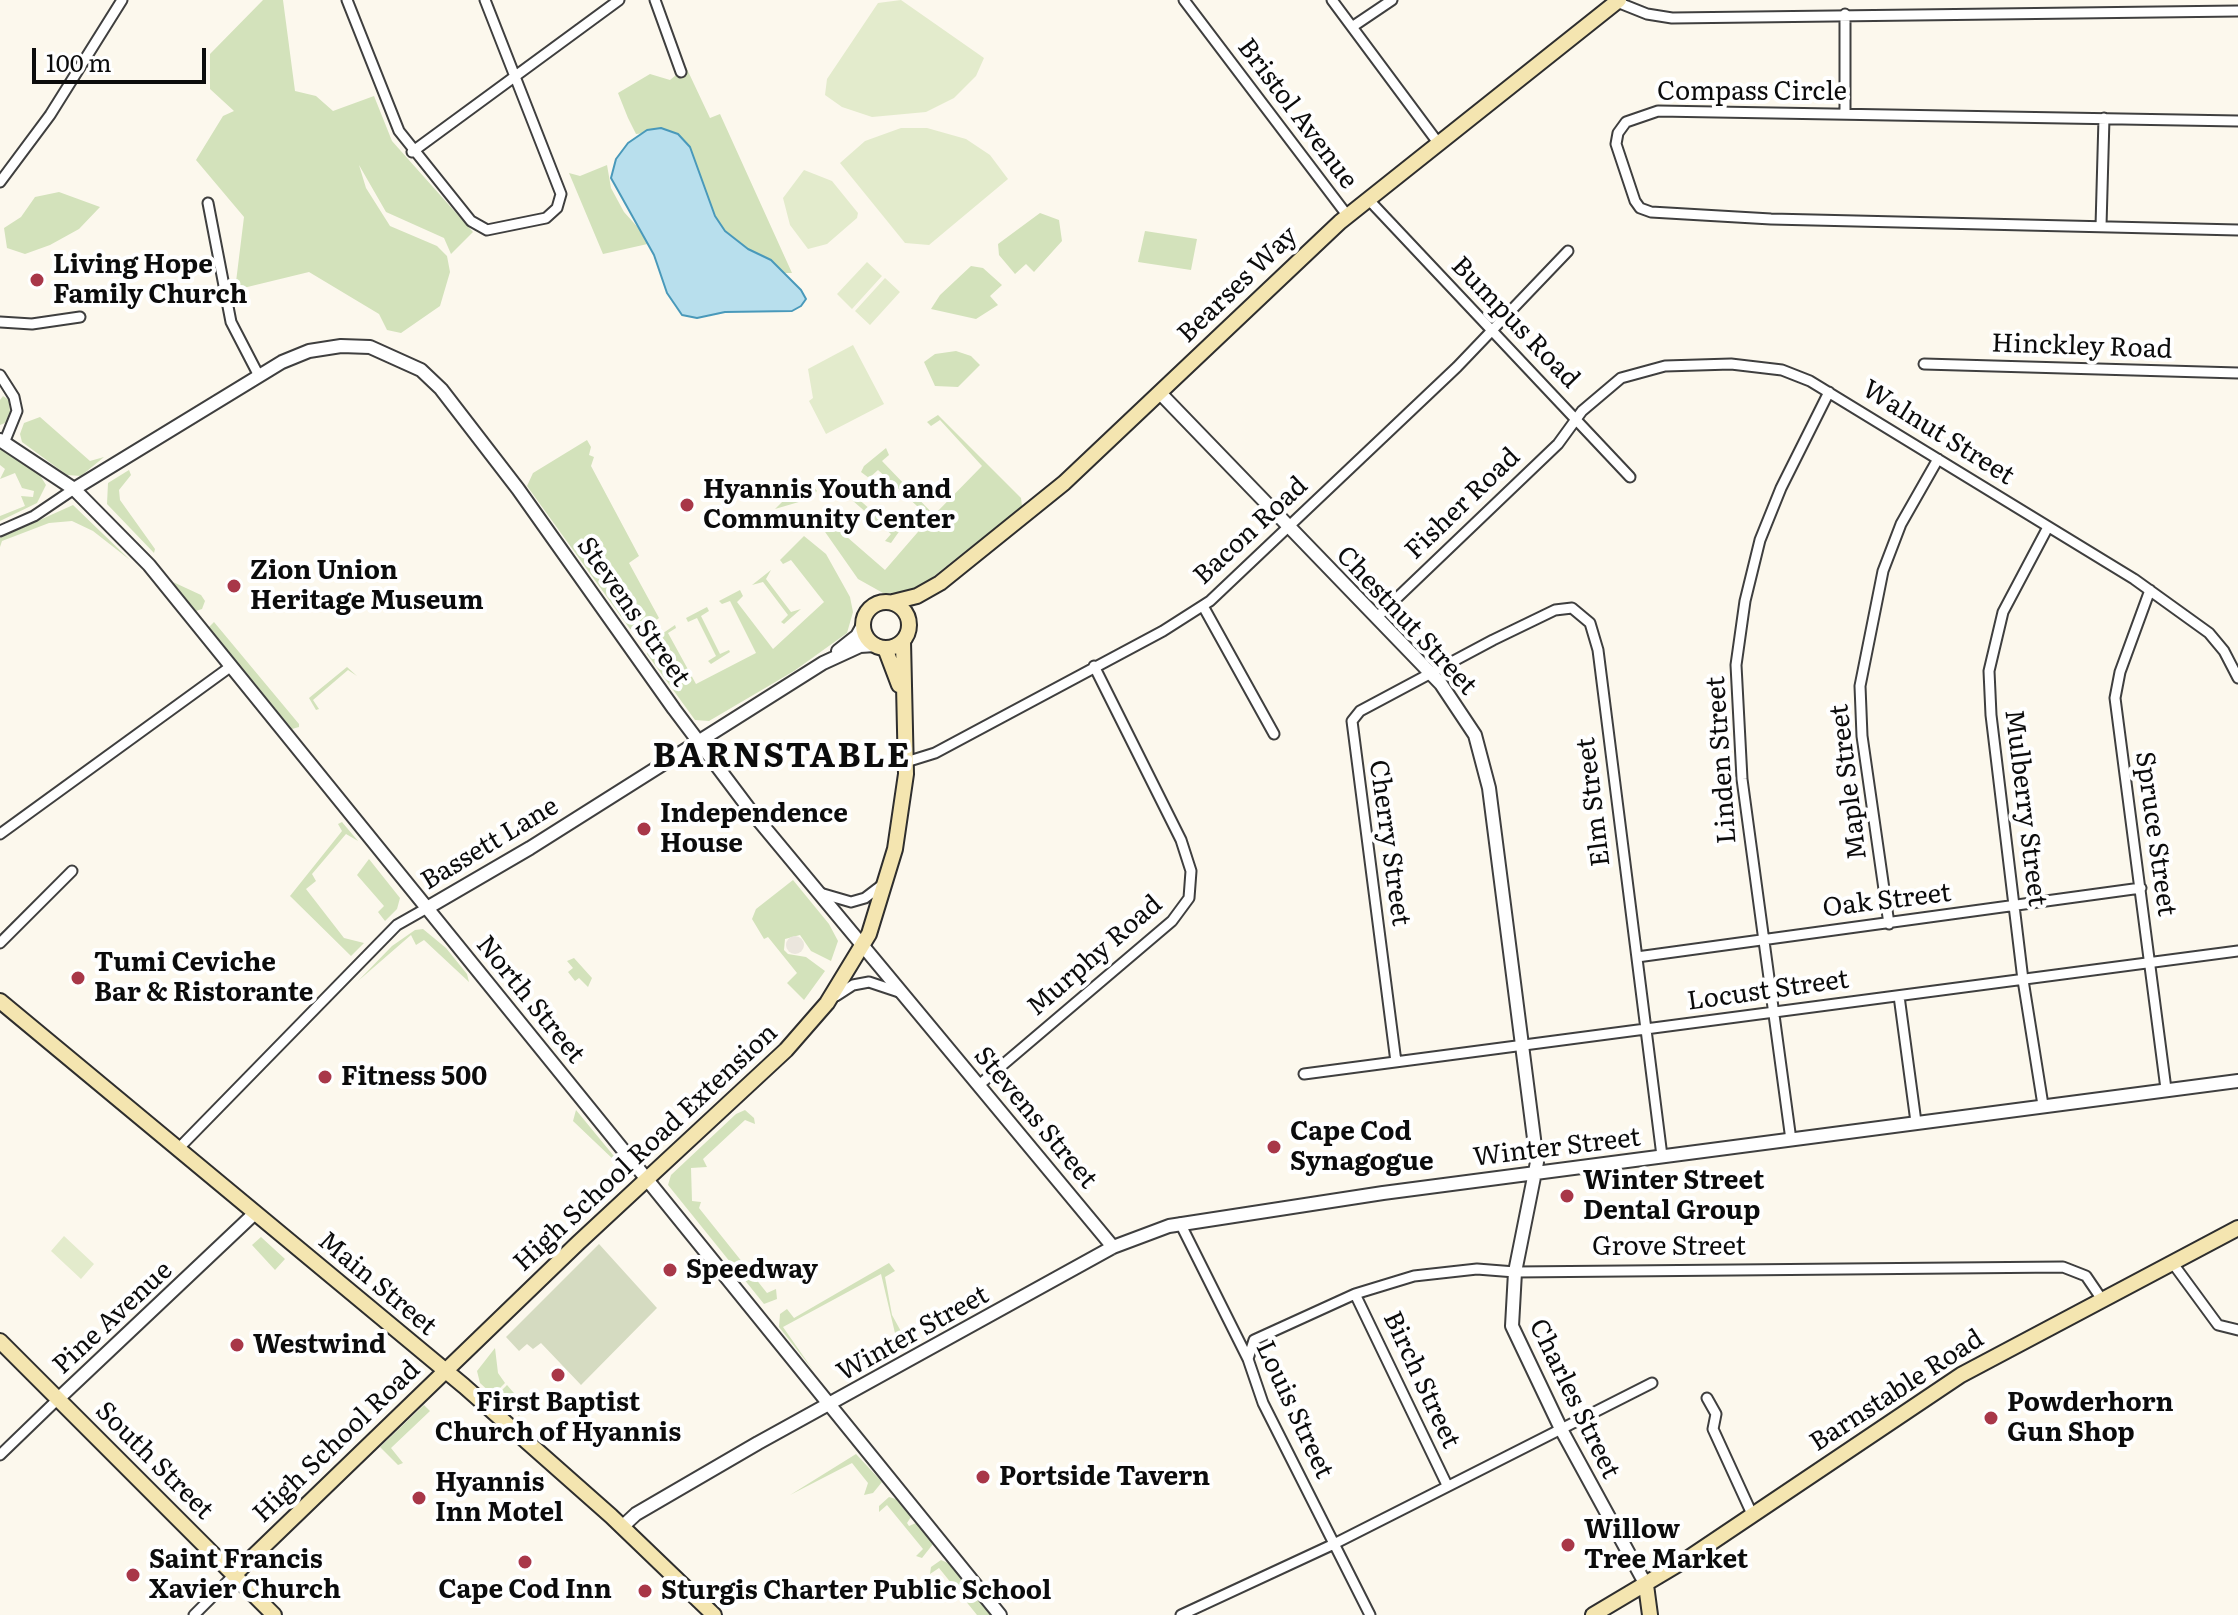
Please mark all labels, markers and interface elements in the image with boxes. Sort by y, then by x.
scale bar [36,32,210,82]
street label: Bristol Avenue [1230,33,1364,195]
text: 100 m [46,44,112,79]
street label: Compass Circle [1657,76,1847,108]
street label: Bearses Way [1172,220,1304,350]
place label: Living Hope Family Church [53,249,247,310]
street label: Bumpus Road [1444,251,1586,395]
marker: Living Hope Family Church [28,271,46,289]
street label: Hinckley Road [1991,328,2173,366]
street label: Walnut Street [1856,374,2020,492]
street label: Fisher Road [1399,442,1527,566]
street label: Bacon Road [1188,470,1314,592]
place label: Hyannis Youth and Community Center [703,474,955,536]
marker: Hyannis Youth and Community Center [678,496,696,514]
street label: Stevens Street [570,531,696,693]
street label: Chestnut Street [1329,540,1483,702]
place label: Zion Union Heritage Museum [250,555,484,616]
marker: Zion Union Heritage Museum [225,577,243,595]
street label: Linden Street [1701,675,1743,845]
street label: Maple Street [1824,702,1874,862]
street label: Mulberry Street [1997,708,2053,908]
street label: Elm Street [1571,736,1617,868]
district label: BARNSTABLE [653,737,911,777]
street label: Spruce Street [2128,750,2182,918]
street label: Cherry Street [1362,758,1416,928]
street label: Bassett Lane [416,791,564,897]
place label: Independence House [660,798,848,860]
marker: Independence House [635,820,653,838]
street label: Oak Street [1821,878,1953,924]
street label: Murphy Road [1021,889,1169,1023]
street label: North Street [469,930,591,1070]
place label: Tumi Ceviche Bar & Ristorante [94,947,314,1008]
street label: Locust Street [1685,964,1851,1018]
marker: Tumi Ceviche Bar & Ristorante [69,969,87,987]
street label: High School Road Extension [508,1018,784,1278]
street label: Stevens Street [967,1041,1103,1195]
place label: Fitness 500 [341,1061,487,1093]
marker: Fitness 500 [316,1068,334,1086]
place label: Cape Cod Synagogue [1290,1116,1434,1178]
street label: Winter Street [1471,1122,1643,1174]
marker: Cape Cod Synagogue [1265,1138,1283,1156]
place label: Winter Street Dental Group [1583,1165,1764,1226]
marker: Winter Street Dental Group [1558,1187,1576,1205]
street label: Main Street [311,1225,443,1343]
street label: Grove Street [1592,1231,1746,1263]
place label: Speedway [686,1254,818,1286]
street label: Pine Avenue [47,1255,179,1381]
marker: Speedway [661,1261,679,1279]
street label: Winter Street [832,1280,994,1388]
street label: Birch Street [1376,1307,1466,1453]
street label: Charles Street [1522,1314,1626,1484]
street label: Barnstable Road [1804,1323,1990,1459]
place label: Westwind [253,1329,386,1361]
marker: Westwind [228,1336,246,1354]
street label: Louis Street [1249,1336,1339,1484]
street label: High School Road [247,1355,427,1529]
marker: First Baptist Church of Hyannis [549,1366,567,1384]
place label: First Baptist Church of Hyannis [435,1387,681,1448]
place label: Powderhorn Gun Shop [2007,1387,2174,1448]
street label: South Street [89,1396,219,1526]
marker: Powderhorn Gun Shop [1982,1409,2000,1427]
place label: Portside Tavern [999,1461,1210,1493]
place label: Hyannis Inn Motel [435,1467,563,1528]
marker: Portside Tavern [974,1468,992,1486]
marker: Hyannis Inn Motel [410,1489,428,1507]
place label: Willow Tree Market [1584,1514,1748,1576]
marker: Willow Tree Market [1559,1536,1577,1554]
place label: Saint Francis Xavier Church [149,1544,341,1606]
marker: Cape Cod Inn [516,1553,534,1571]
marker: Saint Francis Xavier Church [124,1566,142,1584]
place label: Cape Cod Inn [438,1574,612,1606]
place label: Sturgis Charter Public School [661,1575,1051,1607]
marker: Sturgis Charter Public School [636,1582,654,1600]

